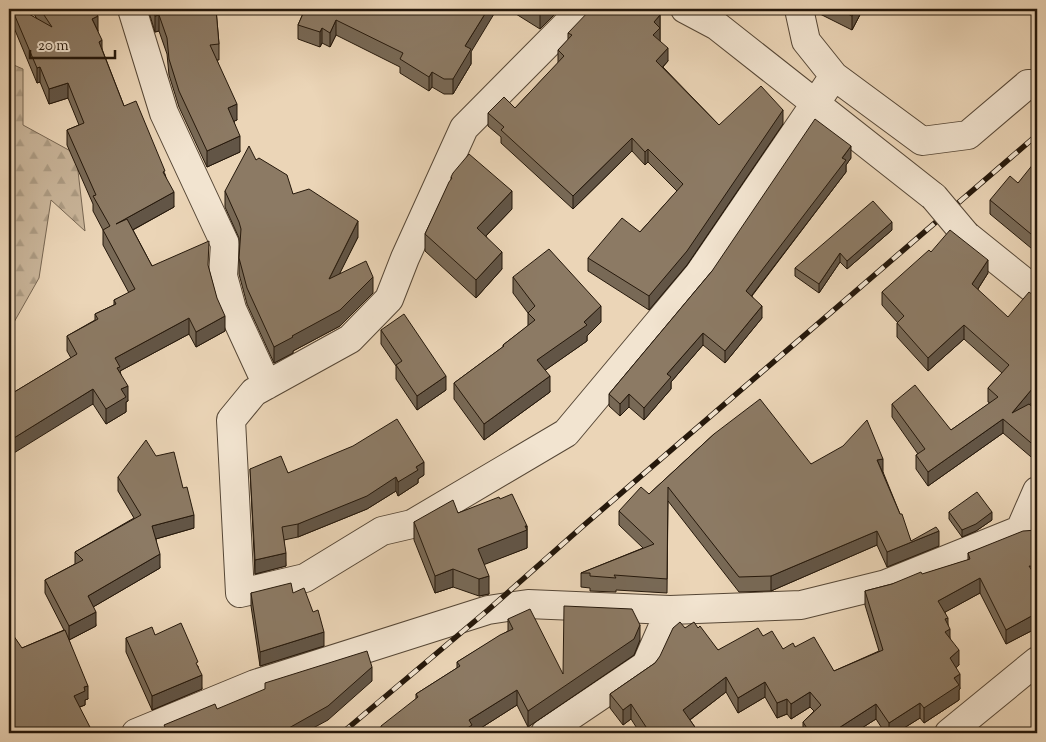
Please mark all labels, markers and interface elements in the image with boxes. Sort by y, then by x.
scale bar [30,28,115,60]
text: 20 m [38,36,69,57]

